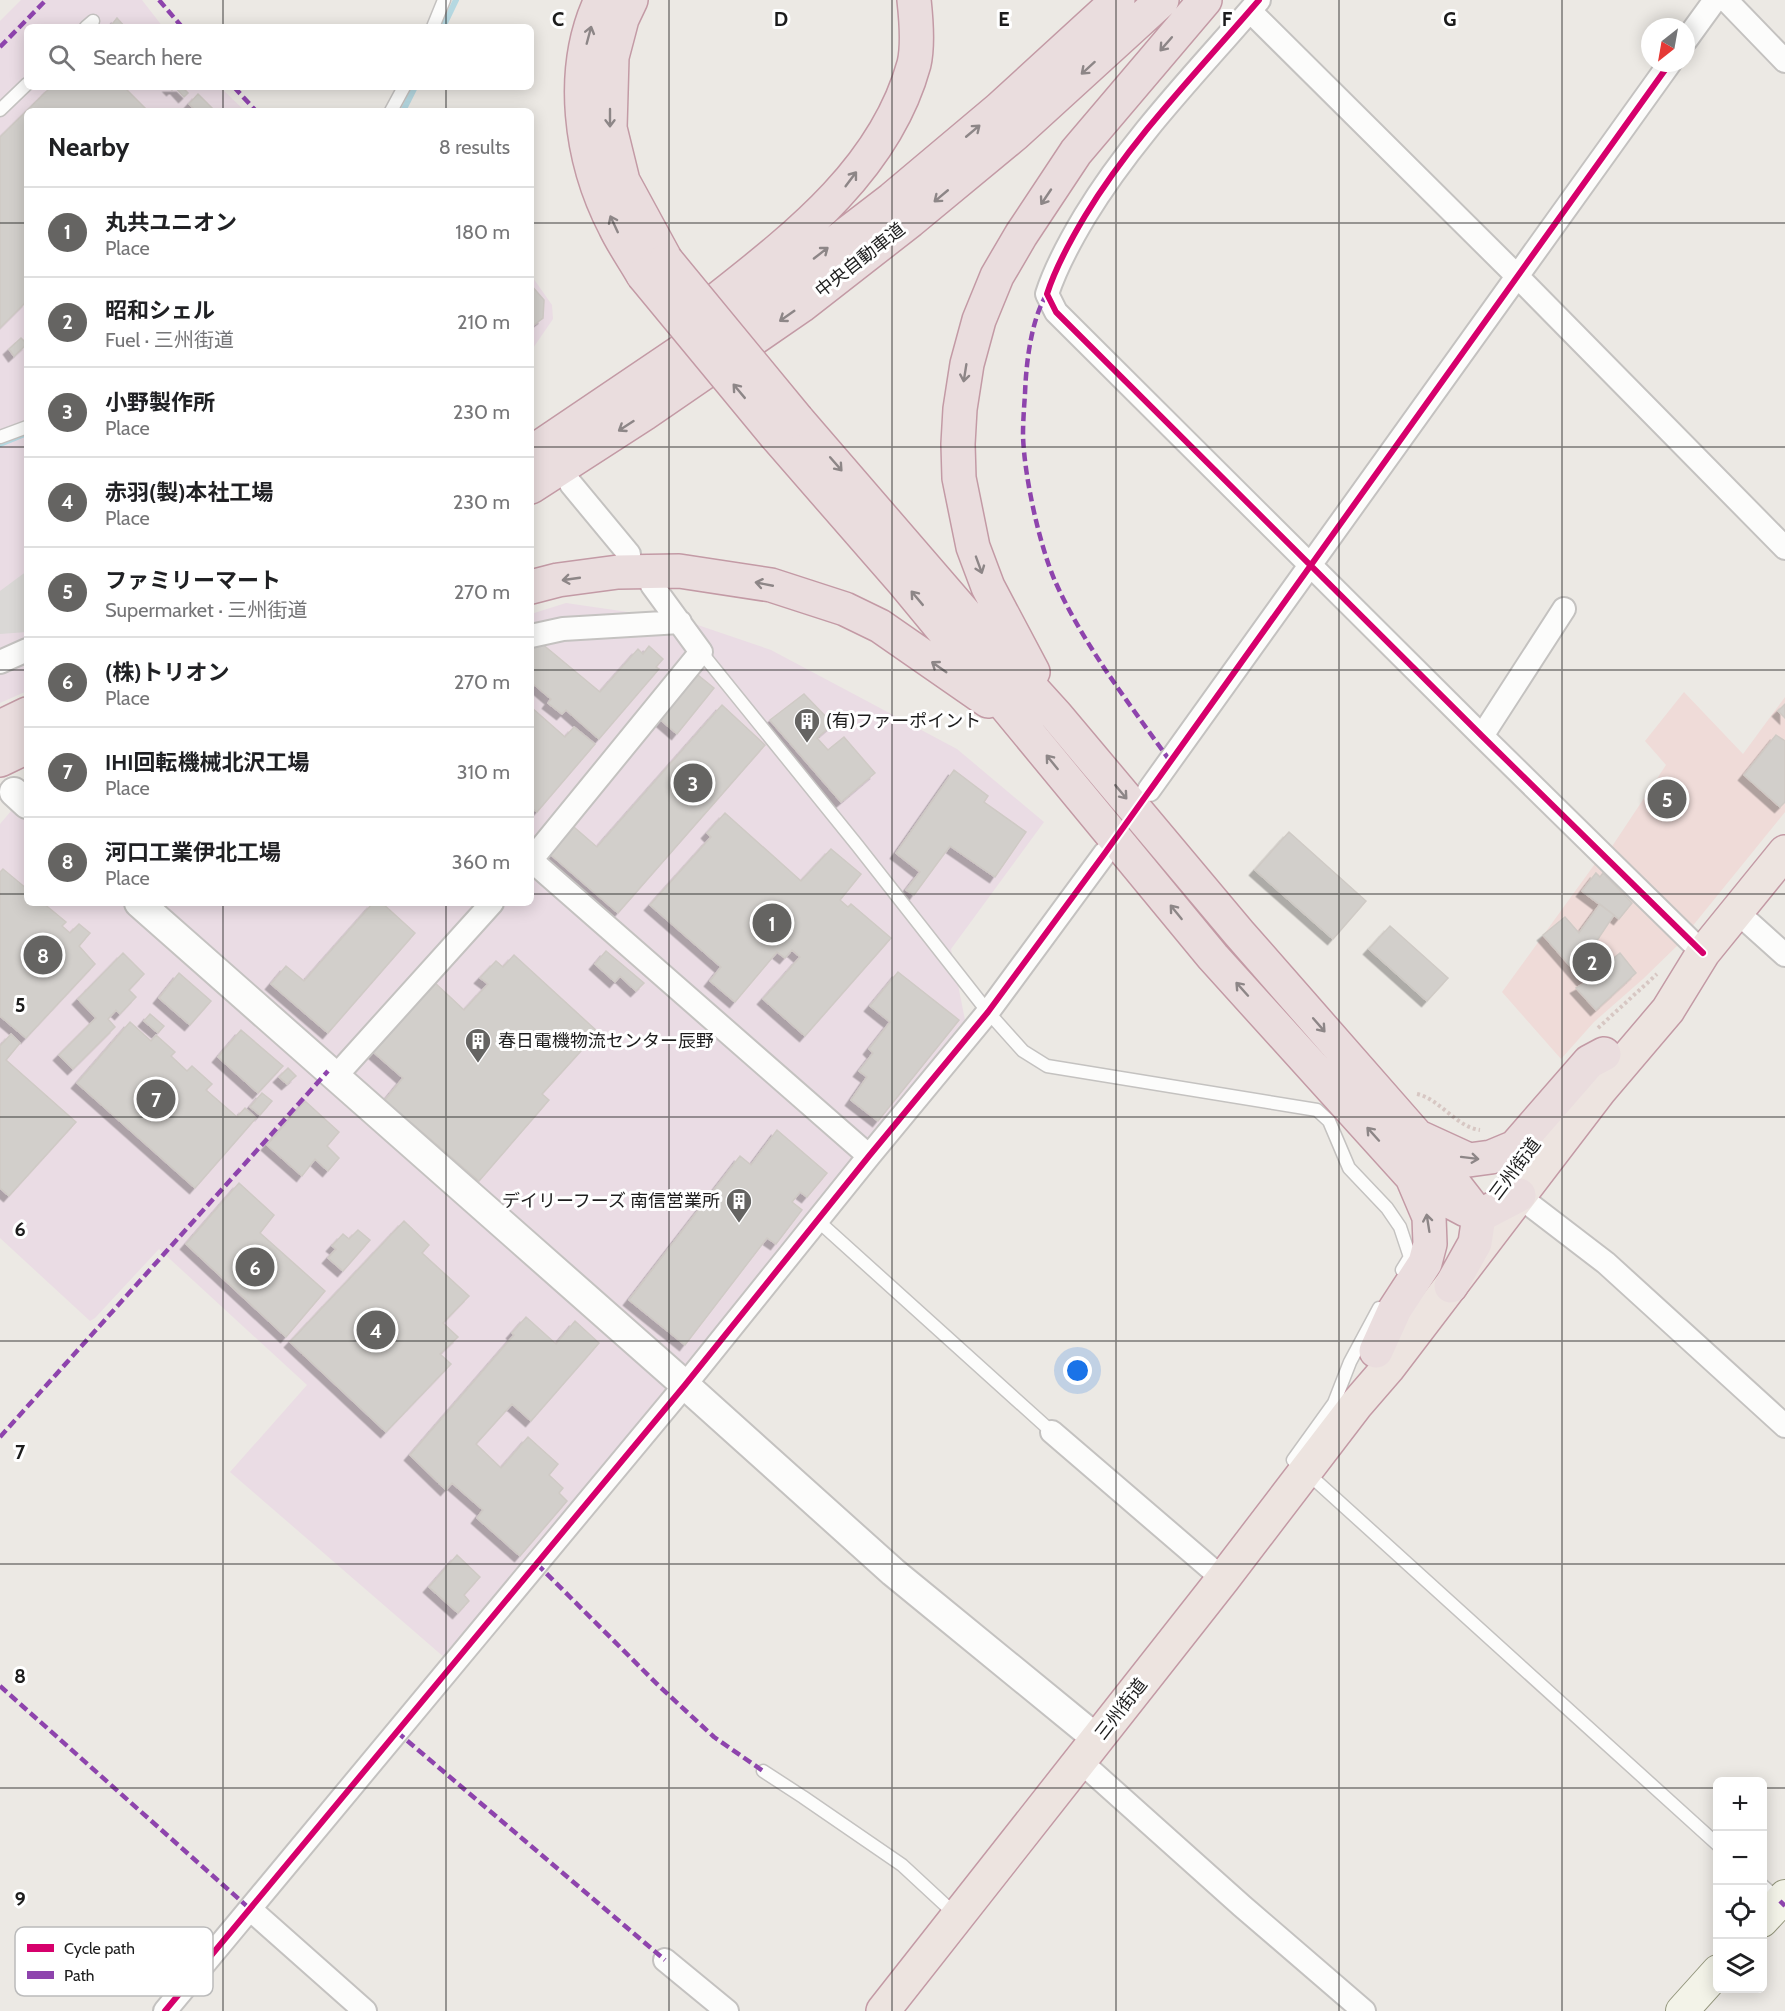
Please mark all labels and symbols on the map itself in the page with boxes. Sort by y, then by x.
text: C [552,7,564,31]
text: D [774,7,788,31]
text: E [998,7,1010,31]
text: F [1222,7,1233,31]
text: G [1443,7,1457,31]
north arrow [1641,18,1695,72]
one-way arrow [584,26,596,45]
one-way arrow [1159,36,1173,51]
one-way arrow [1081,61,1096,75]
one-way arrow [604,108,616,128]
one-way arrow [965,124,980,138]
one-way arrow [844,171,857,187]
one-way arrow [1040,188,1052,205]
one-way arrow [933,189,949,202]
one-way arrow [608,216,620,234]
street label: 中央自動車道 [811,218,909,302]
one-way arrow [813,247,829,260]
one-way arrow [779,310,796,322]
one-way arrow [960,363,971,382]
one-way arrow [732,384,746,399]
one-way arrow [618,420,635,432]
one-way arrow [828,455,842,471]
one-way arrow [975,555,986,574]
one-way arrow [561,573,581,584]
one-way arrow [755,578,775,589]
one-way arrow [911,591,924,607]
one-way arrow [931,661,947,673]
building icon: (有)ファーポイント [792,706,822,744]
place label: (有)ファーポイント [826,710,981,732]
one-way arrow [1046,754,1059,770]
pin: 3 [674,760,712,806]
pin: 5 [1648,776,1686,822]
one-way arrow [1114,784,1128,799]
pin: 1 [752,900,792,946]
one-way arrow [1169,905,1183,920]
pin: 8 [24,932,63,978]
pin: 2 [1572,940,1612,984]
one-way arrow [1235,982,1249,997]
text: 5 [15,993,25,1017]
one-way arrow [1312,1017,1326,1032]
building icon: 春日電機物流センター辰野 [463,1026,493,1064]
place label: 春日電機物流センター辰野 [498,1030,714,1052]
pin: 7 [136,1076,176,1122]
one-way arrow [1366,1127,1380,1142]
street label: 三州街道 [1485,1134,1545,1204]
one-way arrow [1460,1152,1479,1163]
building icon: デイリーフーズ 南信営業所 [724,1186,754,1224]
place label: デイリーフーズ 南信営業所 [502,1190,720,1212]
one-way arrow [1422,1214,1433,1233]
text: 6 [14,1217,26,1241]
pin: 6 [236,1244,274,1290]
pin: 4 [356,1308,395,1352]
your location [1063,1356,1092,1385]
text: 7 [15,1440,26,1464]
text: 8 [14,1664,26,1688]
street label: 三州街道 [1090,1674,1152,1744]
text: 9 [14,1887,26,1911]
legend [15,1927,213,1996]
text: Cycle path [64,1939,135,1958]
text: Path [64,1966,95,1985]

